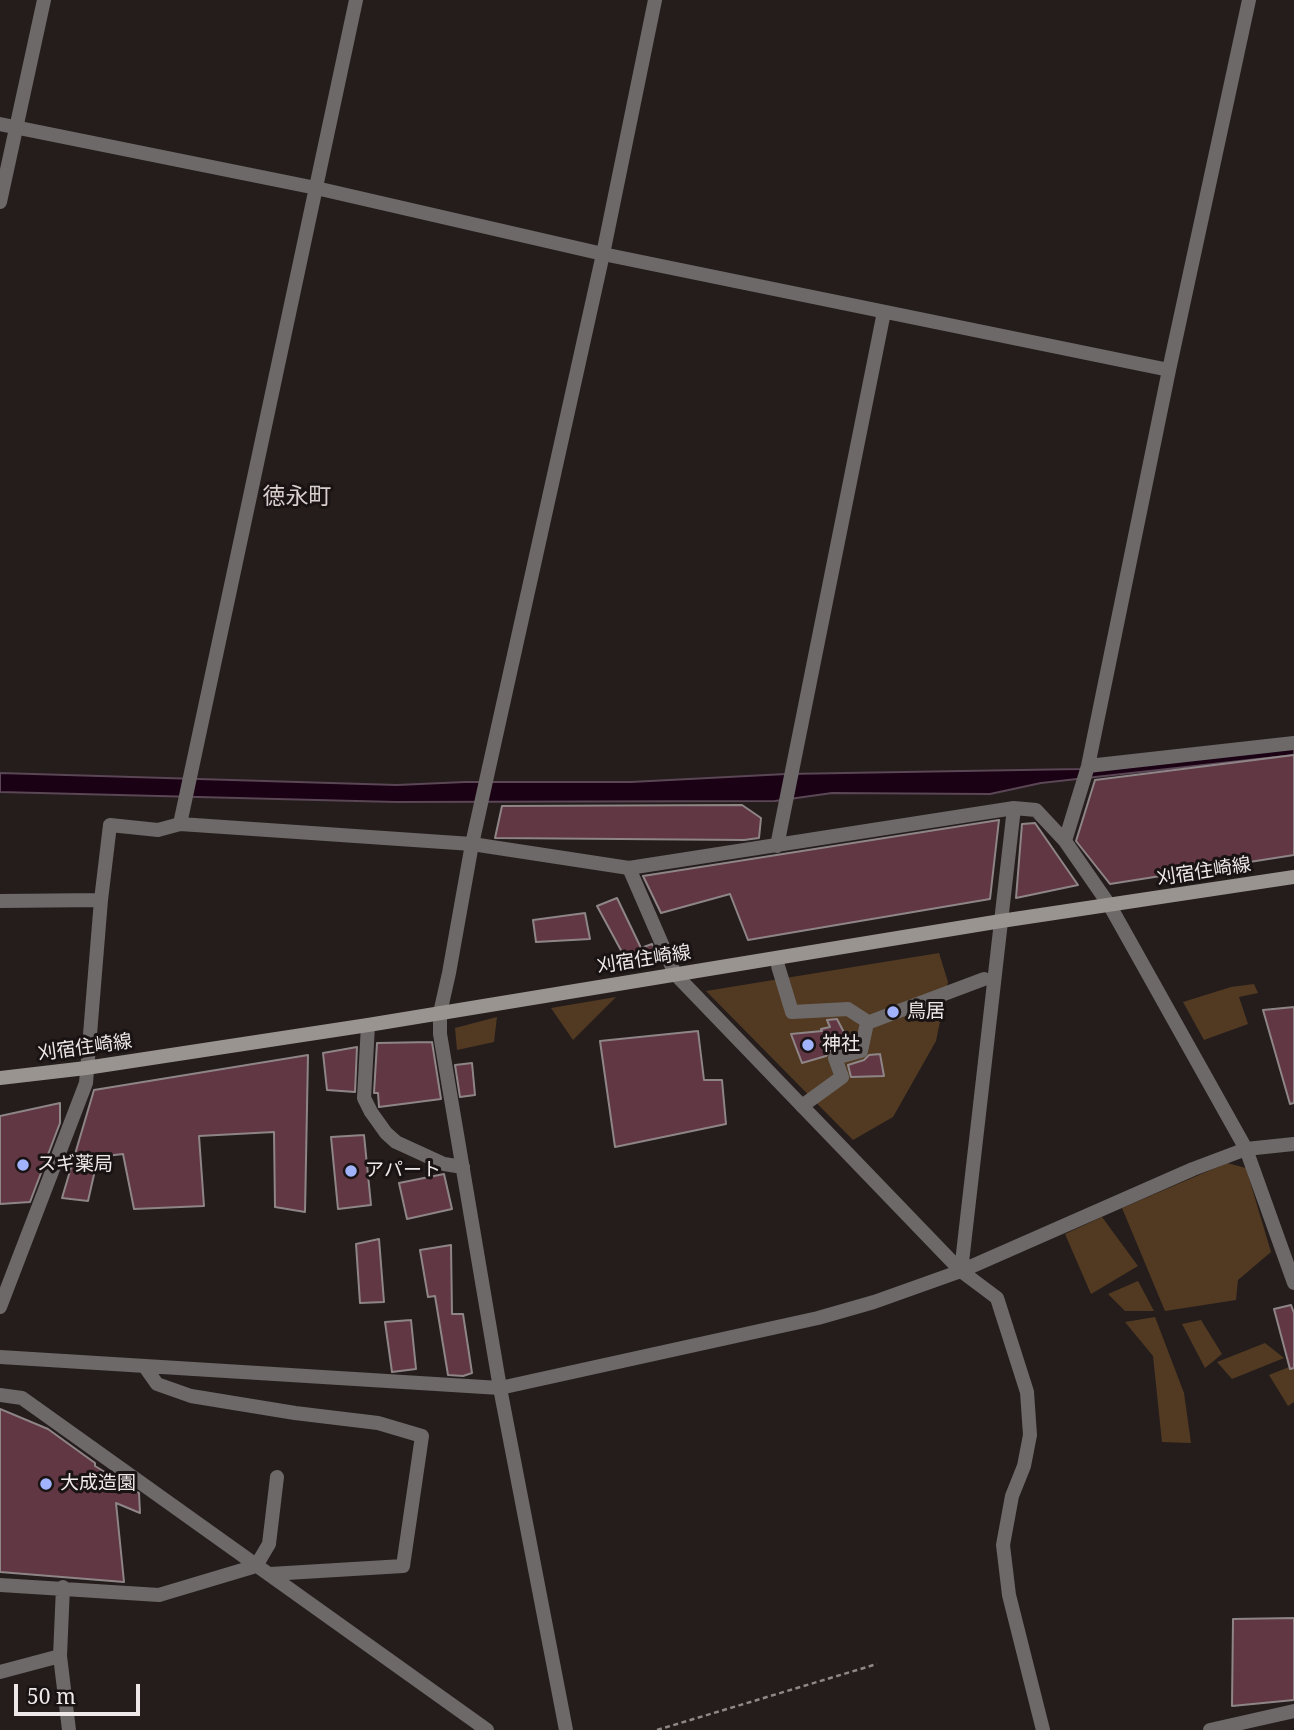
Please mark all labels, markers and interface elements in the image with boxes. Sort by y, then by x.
district label: 徳永町 [263,483,331,511]
street label: 刈宿住崎線 [1155,853,1253,891]
street label: 刈宿住崎線 [595,941,693,979]
place label: 鳥居 [907,1001,945,1023]
marker: 鳥居 [885,1004,901,1020]
street label: 刈宿住崎線 [36,1030,134,1066]
place label: 神社 [822,1034,860,1056]
marker: 神社 [800,1037,816,1053]
place label: スギ薬局 [37,1154,113,1176]
marker: スギ薬局 [15,1157,31,1173]
place label: アパート [365,1160,441,1182]
marker: アパート [343,1163,359,1179]
place label: 大成造園 [60,1473,136,1495]
marker: 大成造園 [38,1476,54,1492]
scale bar [18,1670,144,1714]
text: 50 m [27,1682,76,1710]

